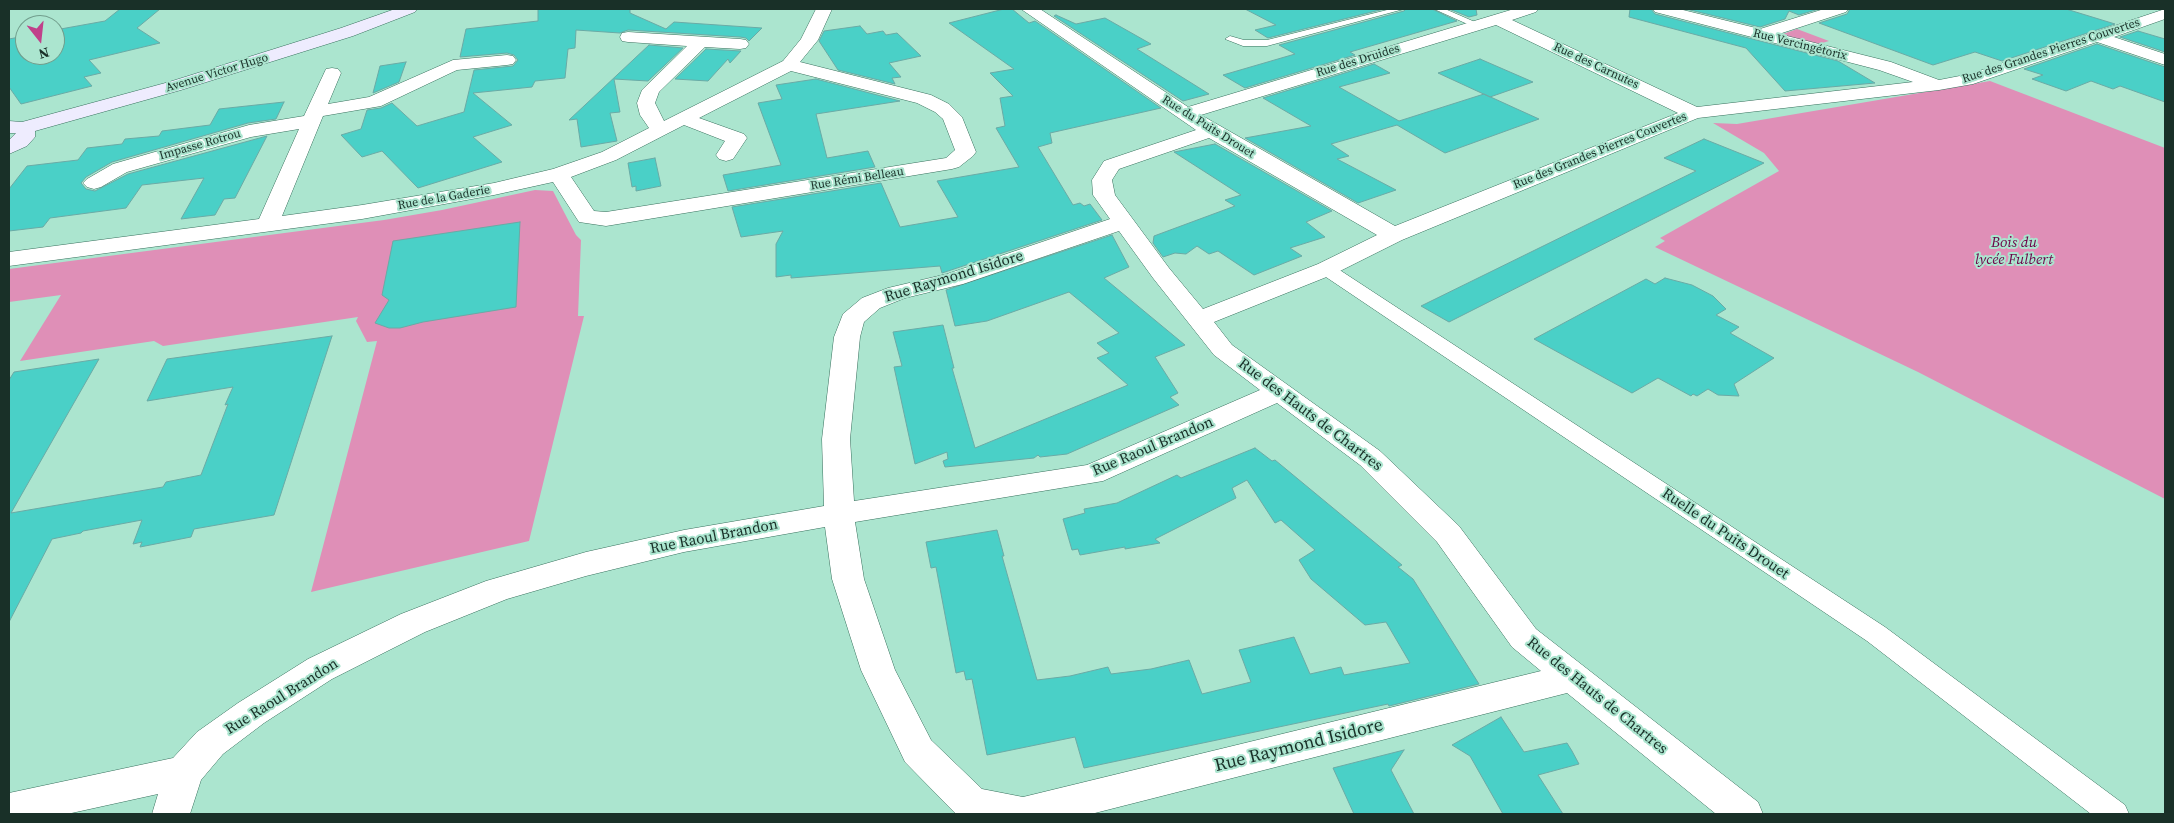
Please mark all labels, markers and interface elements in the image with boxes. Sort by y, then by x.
north arrow [15,15,65,65]
street label: Rue des Grandes Pierres Couvertes [1960,15,2142,87]
street label: Rue Vercingétorix [1752,26,1848,64]
street label: Rue des Carnutes [1551,40,1641,92]
street label: Rue des Druides [1314,41,1402,81]
text: N [36,42,52,64]
street label: Avenue Victor Hugo [164,51,270,95]
street label: Rue du Puits Drouet [1159,93,1257,161]
street label: Rue des Grandes Pierres Couvertes [1511,109,1689,193]
street label: Impasse Rotrou [158,127,242,163]
street label: Rue Rémi Belleau [809,165,905,193]
street label: Rue de la Gaderie [397,183,491,213]
park label: Bois du lycée Fulbert [1975,234,2053,269]
street label: Rue Raymond Isidore [883,247,1025,307]
street label: Rue des Hauts de Chartres [1234,355,1386,475]
street label: Rue Raoul Brandon [1090,413,1216,481]
street label: Ruelle du Puits Drouet [1658,485,1792,583]
street label: Rue Raoul Brandon [649,516,779,558]
street label: Rue des Hauts de Chartres [1523,634,1671,758]
street label: Rue Raoul Brandon [222,655,342,739]
street label: Rue Raymond Isidore [1213,715,1385,777]

